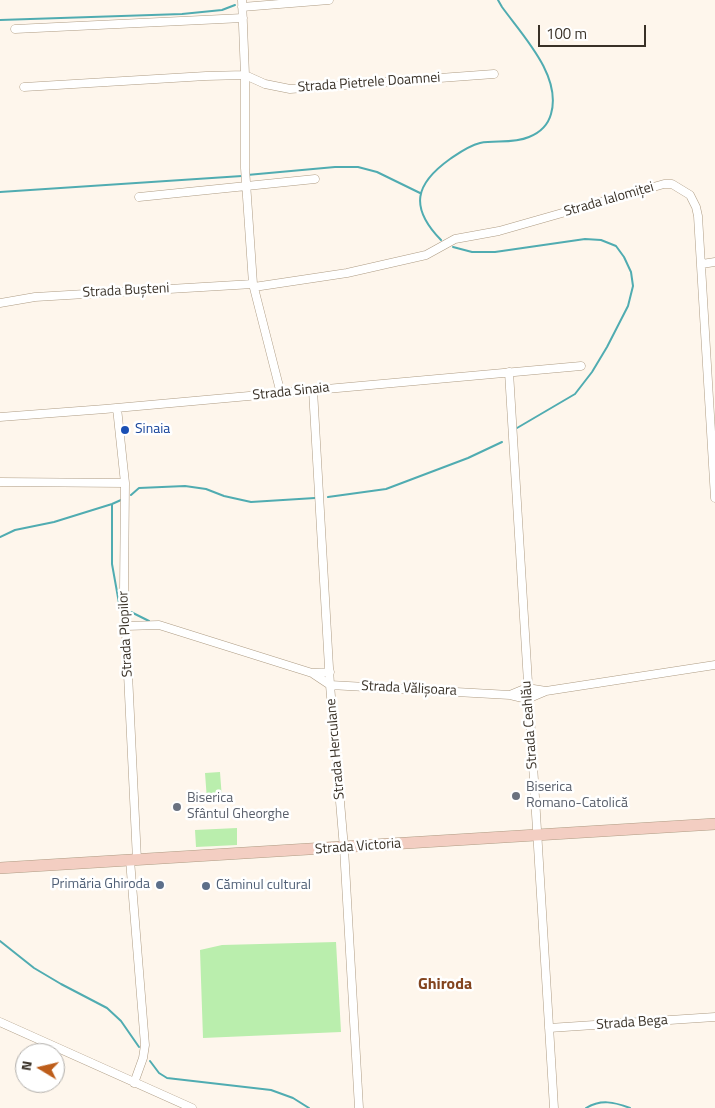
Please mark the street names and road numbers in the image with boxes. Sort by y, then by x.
street label: Strada Pietrele Doamnei [297,70,441,96]
street label: Strada Ialomiței [562,179,656,221]
street label: Strada Bușteni [82,280,170,302]
street label: Strada Sinaia [252,380,330,404]
street label: Strada Plopilor [115,590,137,678]
street label: Strada Vălișoara [361,678,457,700]
street label: Strada Ceahlău [519,680,541,770]
street label: Strada Herculane [323,698,349,800]
street label: Strada Victoria [314,836,402,858]
street label: Strada Bega [596,1012,668,1034]

